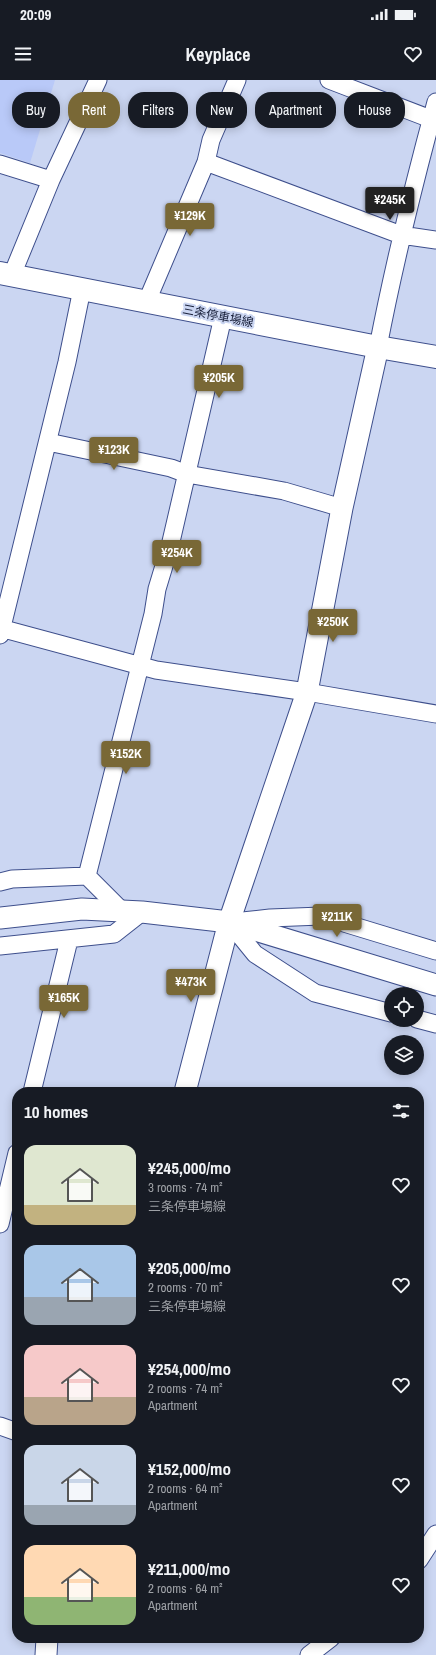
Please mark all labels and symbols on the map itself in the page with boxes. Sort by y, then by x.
pin: ¥245K [362,187,418,221]
pin: ¥129K [162,203,218,237]
street label: 三条停車場線 [181,301,255,331]
pin: ¥205K [191,365,247,399]
pin: ¥123K [86,437,142,471]
pin: ¥254K [149,540,205,574]
pin: ¥250K [305,609,361,643]
pin: ¥152K [98,741,154,775]
pin: ¥211K [309,904,365,938]
pin: ¥473K [163,969,219,1003]
pin: ¥165K [36,985,92,1019]

